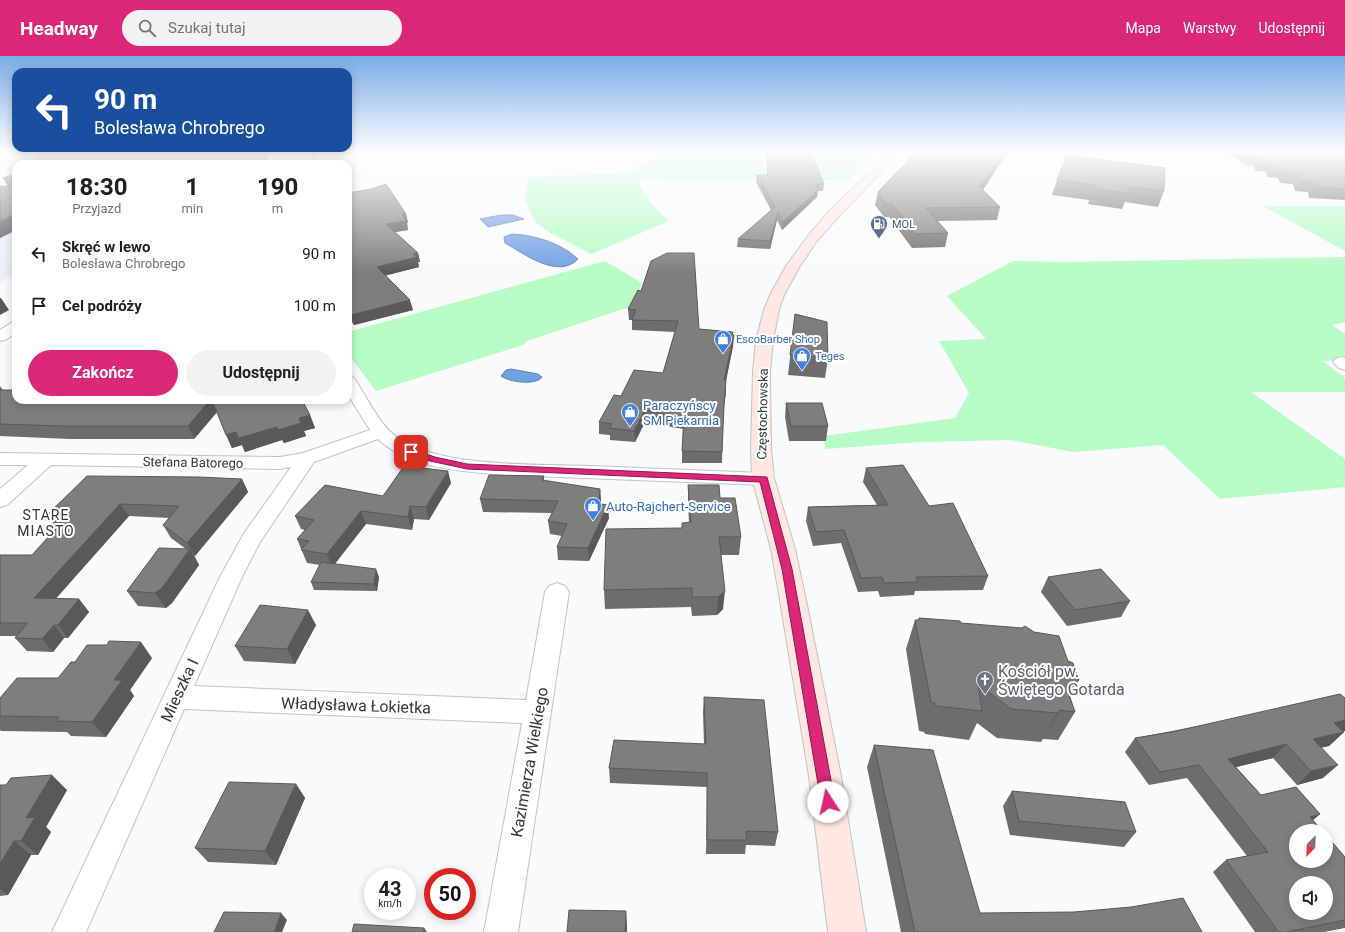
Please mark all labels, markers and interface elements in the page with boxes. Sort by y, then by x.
search box [122,10,402,46]
text: Headway [20,17,98,40]
icon: search [136,17,158,39]
text: Szukaj tutaj [168,19,246,37]
text: Mapa [1126,20,1161,36]
text: Warstwy [1183,20,1236,36]
text: Udostępnij [1258,20,1325,36]
text: 90 m [94,83,157,116]
icon: left [28,84,80,136]
text: Bolesława Chrobrego [94,117,265,138]
text: 18:30 [66,173,128,201]
text: 1 [185,173,199,201]
text: 190 [257,173,298,201]
text: Przyjazd [72,201,121,216]
text: min [181,201,203,216]
text: m [272,201,283,216]
fuel station icon: MOL [869,214,889,239]
place label: MOL [892,218,915,231]
text: Skręć w lewo [62,238,151,256]
icon: left [28,243,50,265]
text: 90 m [302,245,336,263]
text: Bolesława Chrobrego [62,256,185,271]
icon: arrive [28,295,50,317]
text: Cel podróży [62,297,142,315]
text: 100 m [294,297,336,315]
shop icon: EscoBarber Shop [713,329,733,354]
place label: EscoBarber Shop [736,333,820,346]
shop icon: Teges [792,346,812,371]
button: Zakończ [28,350,178,396]
button: Udostępnij [186,350,336,396]
place label: Teges [815,350,845,363]
street label: Częstochowska [754,368,771,460]
place label: Paraczyńscy SM Piekarnia [643,398,719,428]
shop icon: Paraczyńscy SM Piekarnia [620,402,640,427]
pin [394,435,428,469]
icon: arrive [400,441,422,463]
street label: Stefana Batorego [143,454,243,471]
shop icon: Auto-Rajchert-Service [583,496,603,521]
place label: Auto-Rajchert-Service [606,499,731,514]
district label: STARE MIASTO [17,507,75,539]
street label: Mieszka I [157,656,202,725]
place label: Kościół pw. Świętego Gotarda [998,662,1125,699]
church icon: Kościół pw. Świętego Gotarda [975,670,995,695]
street label: Kazimierza Wielkiego [507,686,552,839]
street label: Władysława Łokietka [281,693,431,718]
position arrow [807,781,849,823]
north arrow [1289,824,1333,868]
map controls [1289,824,1333,920]
speed limit sign: 50 [424,868,476,920]
button: sound [1289,876,1333,920]
text: 43 [379,877,401,901]
text: km/h [378,898,402,909]

